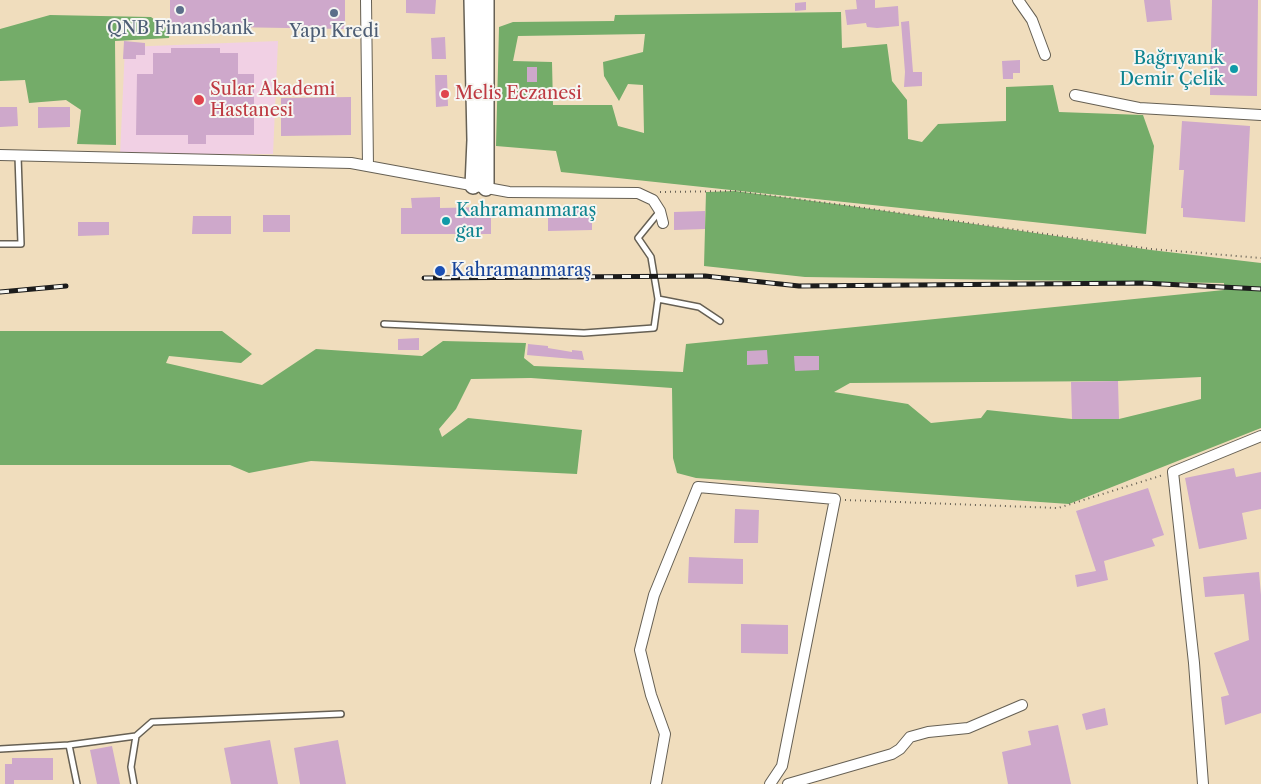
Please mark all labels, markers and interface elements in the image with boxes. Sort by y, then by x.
marker: QNB Finansbank [174,4,186,16]
marker: Yapı Kredi [328,7,340,19]
place label: QNB Finansbank [107,18,253,40]
place label: Yapı Kredi [289,21,379,43]
place label: Bağrıyanık Demir Çelik [1120,48,1224,90]
marker: Bağrıyanık Demir Çelik [1228,63,1240,75]
place label: Sular Akademi Hastanesi [210,79,335,122]
place label: Melis Eczanesi [455,83,582,105]
marker: Melis Eczanesi [439,88,451,100]
marker: Sular Akademi Hastanesi [192,93,206,107]
place label: Kahramanmaraş gar [456,200,596,242]
marker: Kahramanmaraş gar [440,215,452,227]
place label: Kahramanmaraş [451,260,591,282]
marker: Kahramanmaraş [433,264,447,278]

